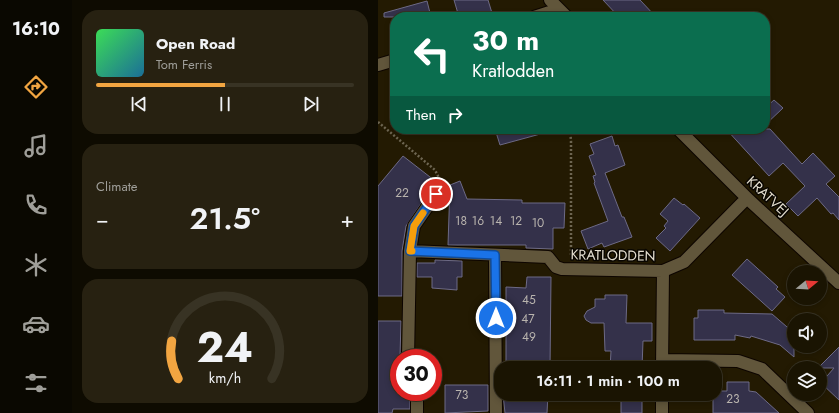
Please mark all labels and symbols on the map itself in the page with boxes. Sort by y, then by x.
street label: KRATVEJ [742,171,794,221]
pin [419,177,453,211]
house number: 22 [395,184,409,202]
house number: 18 [455,212,467,230]
house number: 16 [472,212,484,230]
house number: 14 [490,212,502,230]
house number: 12 [510,212,522,230]
house number: 10 [532,214,544,232]
street label: KRATLODDEN [570,244,656,266]
north arrow [787,265,827,305]
house number: 45 [522,291,536,309]
position arrow [475,297,517,339]
house number: 47 [521,310,535,328]
house number: 49 [522,328,536,346]
speed limit sign: 30 [390,349,442,401]
house number: 73 [456,386,469,404]
house number: 23 [726,390,740,408]

